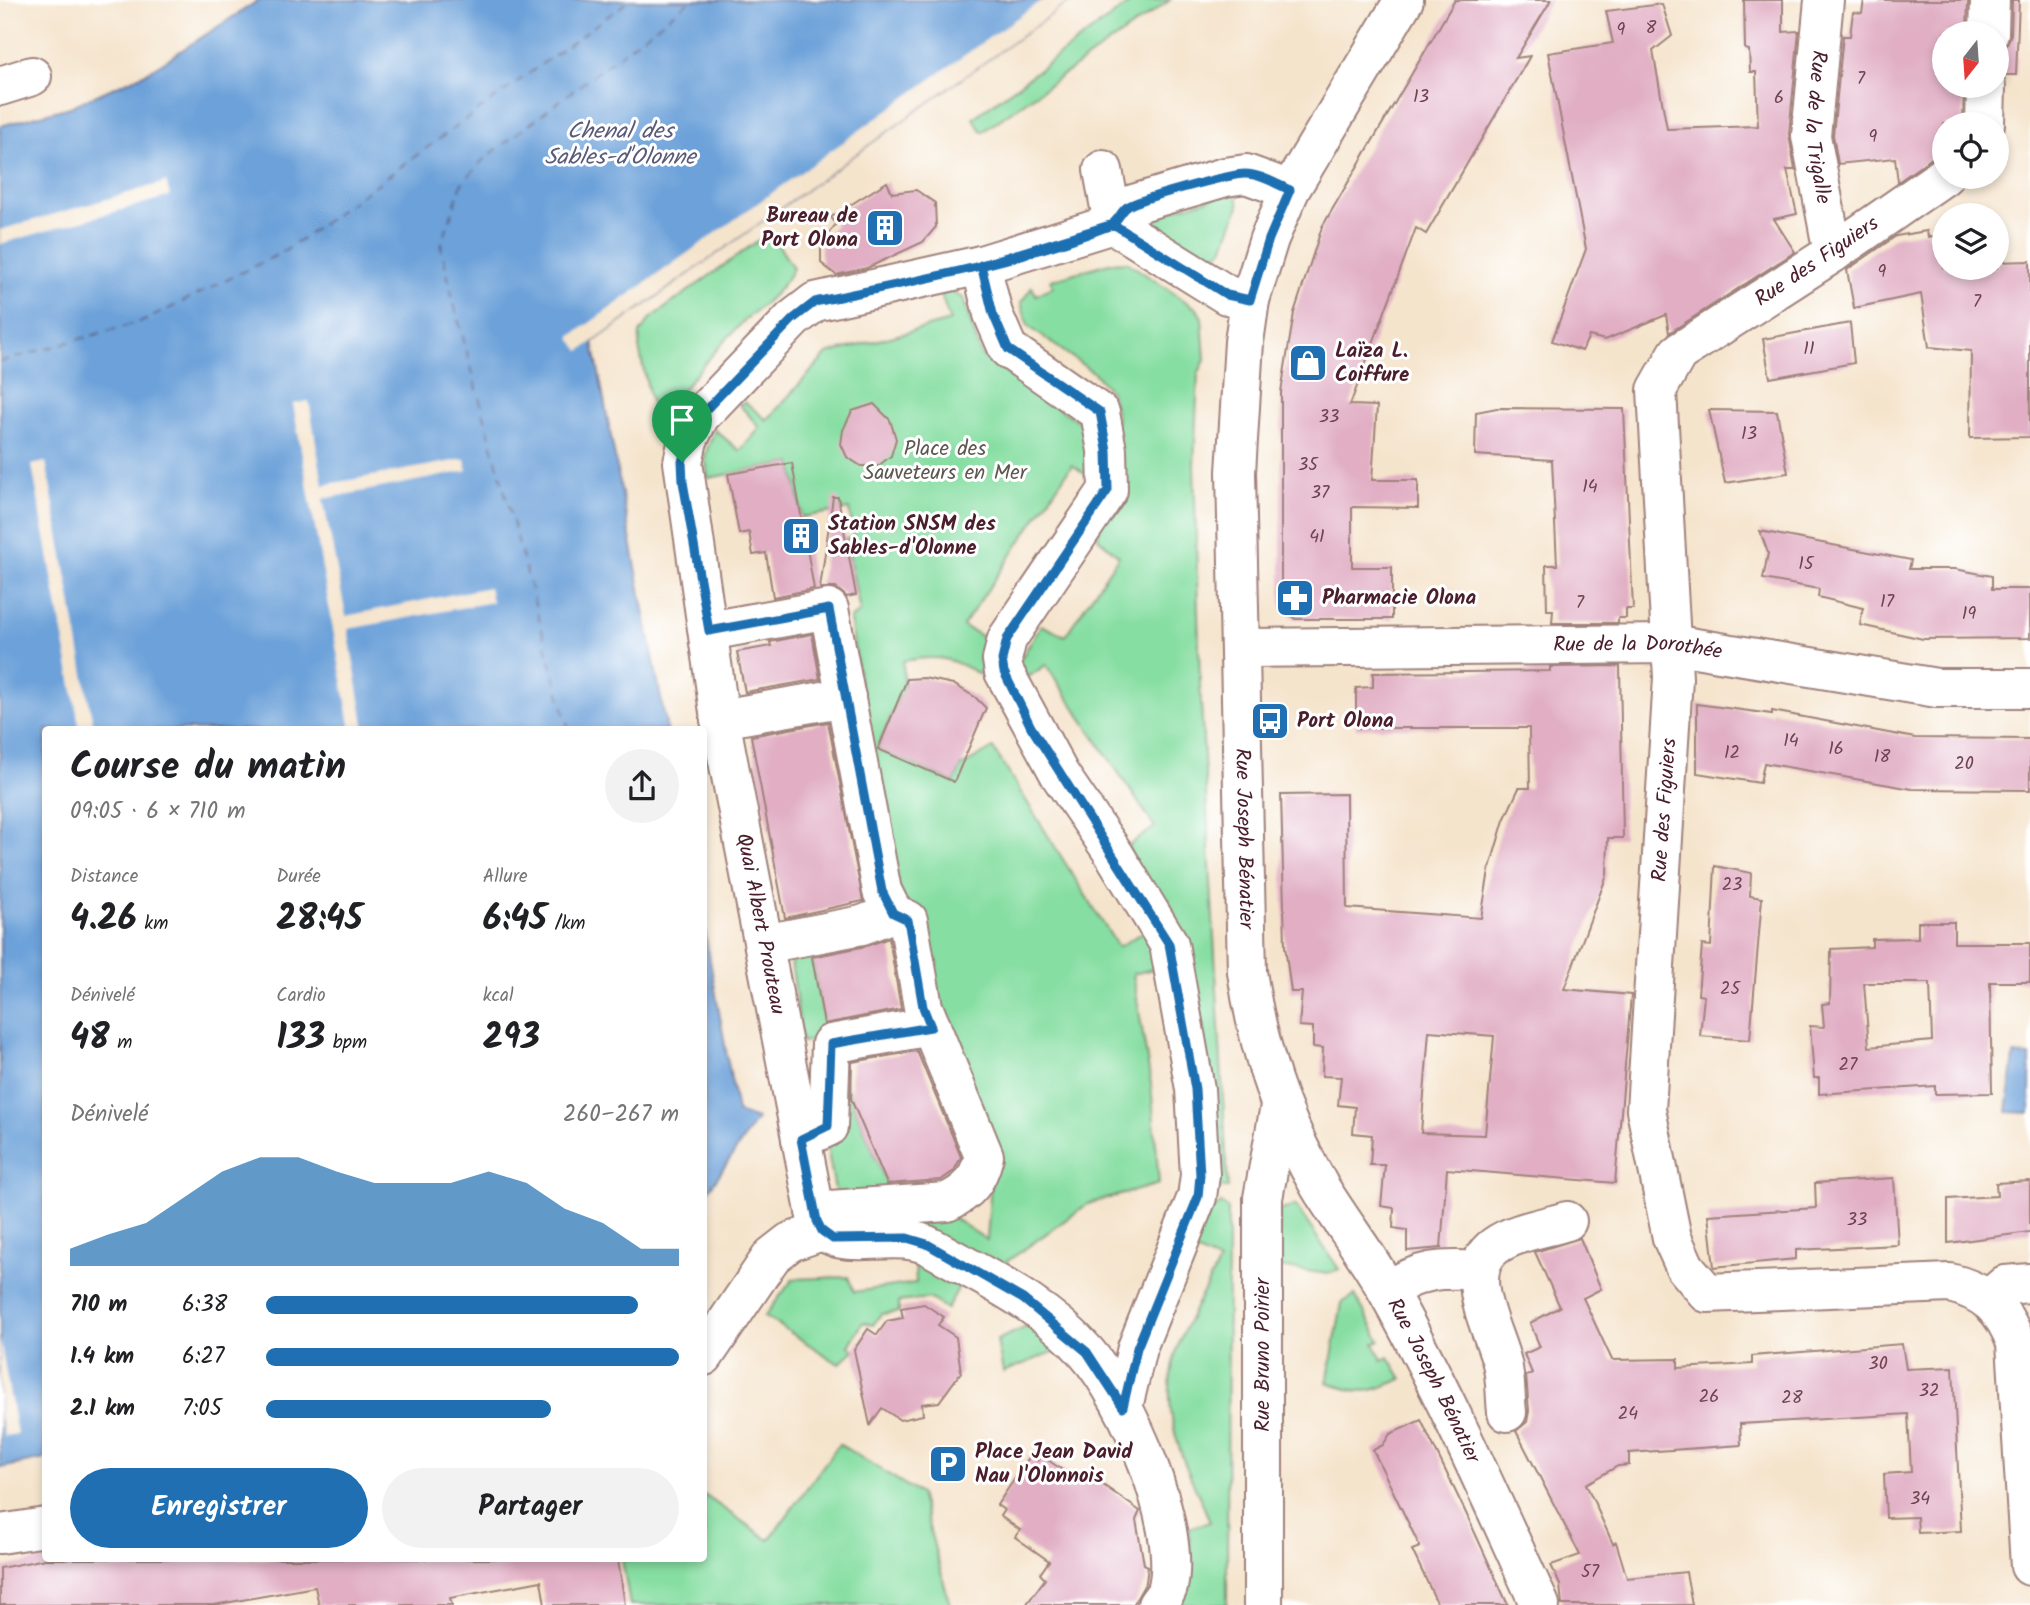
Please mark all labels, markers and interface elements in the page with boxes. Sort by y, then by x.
house number: 8 [1646,14,1657,43]
house number: 9 [1617,16,1626,45]
north arrow [1932,21,2009,98]
map controls [1932,21,2009,280]
street label: Rue de la Trigalle [1794,49,1840,207]
house number: 7 [1857,65,1866,94]
house number: 13 [1413,83,1429,112]
house number: 6 [1774,84,1784,113]
button: locate [1932,112,2009,189]
water label: Chenal des Sables-d'Olonne [544,114,698,176]
house number: 9 [1869,123,1878,152]
place label: Bureau de Port Olona [761,200,858,257]
button: layers [1932,203,2009,280]
building icon: Bureau de Port Olona [864,207,906,249]
street label: Rue des Figuiers [1748,208,1886,316]
house number: 9 [1878,258,1887,287]
house number: 7 [1973,288,1982,317]
place label: Laïza L. Coiffure [1335,335,1409,392]
house number: 11 [1803,335,1815,364]
shop icon: Laïza L. Coiffure [1287,342,1329,384]
pin [652,390,712,462]
icon: arrive [663,401,701,439]
house number: 33 [1319,403,1339,432]
house number: 13 [1741,420,1757,449]
park label: Place des Sauveteurs en Mer [863,433,1028,490]
house number: 35 [1298,451,1319,480]
house number: 14 [1582,473,1598,502]
house number: 37 [1311,479,1330,508]
place label: Station SNSM des Sables-d'Olonne [828,508,996,565]
building icon: Station SNSM des Sables-d'Olonne [780,515,822,557]
house number: 41 [1309,523,1325,552]
house number: 15 [1798,550,1815,579]
pharmacy icon: Pharmacie Olona [1274,577,1316,619]
place label: Pharmacie Olona [1322,582,1476,615]
house number: 17 [1880,588,1895,617]
house number: 7 [1576,589,1585,618]
house number: 19 [1962,600,1976,629]
street label: Rue de la Dorothée [1553,627,1725,669]
bus stop icon: Port Olona [1249,700,1291,742]
place label: Port Olona [1297,705,1394,738]
house number: 14 [1783,727,1799,756]
house number: 16 [1828,735,1844,764]
street label: Rue des Figuiers [1644,737,1686,883]
text: Course du matin [70,738,346,798]
house number: 12 [1724,739,1740,768]
house number: 18 [1874,743,1890,772]
street label: Rue Joseph Bénatier [1226,748,1263,930]
button: share [605,749,679,823]
house number: 20 [1954,750,1974,779]
text: 09:05 · 6 × 710 m [70,794,245,830]
street label: Quai Albert Prouteau [726,830,794,1018]
text: Distance [70,862,138,892]
text: Durée [276,862,321,892]
text: Allure [483,862,528,892]
house number: 23 [1722,871,1742,900]
text: 4.26 [70,892,137,948]
text: 28:45 [276,892,363,948]
text: 6:45 [483,892,547,948]
text: km [137,909,168,939]
text: /km [547,909,585,939]
house number: 25 [1720,975,1741,1004]
text: Dénivelé [70,981,135,1011]
text: Cardio [276,981,326,1011]
text: kcal [483,981,514,1011]
text: 48 [70,1011,110,1067]
text: 133 [276,1011,325,1067]
text: 293 [483,1011,540,1067]
text: m [110,1028,132,1058]
text: bpm [325,1028,367,1058]
house number: 27 [1839,1051,1858,1080]
text: Dénivelé [70,1097,148,1133]
text: 260–267 m [563,1097,679,1133]
house number: 33 [1847,1206,1867,1235]
street label: Rue Bruno Poirier [1247,1277,1280,1432]
text: 710 m [70,1287,127,1323]
text: 6:38 [182,1287,227,1323]
street label: Rue Joseph Bénatier [1378,1292,1489,1470]
text: 1.4 km [70,1339,134,1375]
text: 6:27 [182,1339,224,1375]
house number: 30 [1868,1350,1888,1379]
house number: 32 [1919,1377,1939,1406]
house number: 26 [1699,1383,1719,1412]
house number: 28 [1781,1384,1803,1413]
text: 2.1 km [70,1391,135,1427]
text: 7:05 [182,1391,222,1427]
house number: 24 [1618,1400,1638,1429]
place label: Place Jean David Nau l'Olonnois [975,1436,1133,1493]
parking icon: Place Jean David Nau l'Olonnois [927,1443,969,1485]
button: Enregistrer [70,1468,368,1548]
button: Partager [382,1468,679,1548]
house number: 34 [1910,1485,1930,1514]
house number: 57 [1581,1558,1600,1587]

